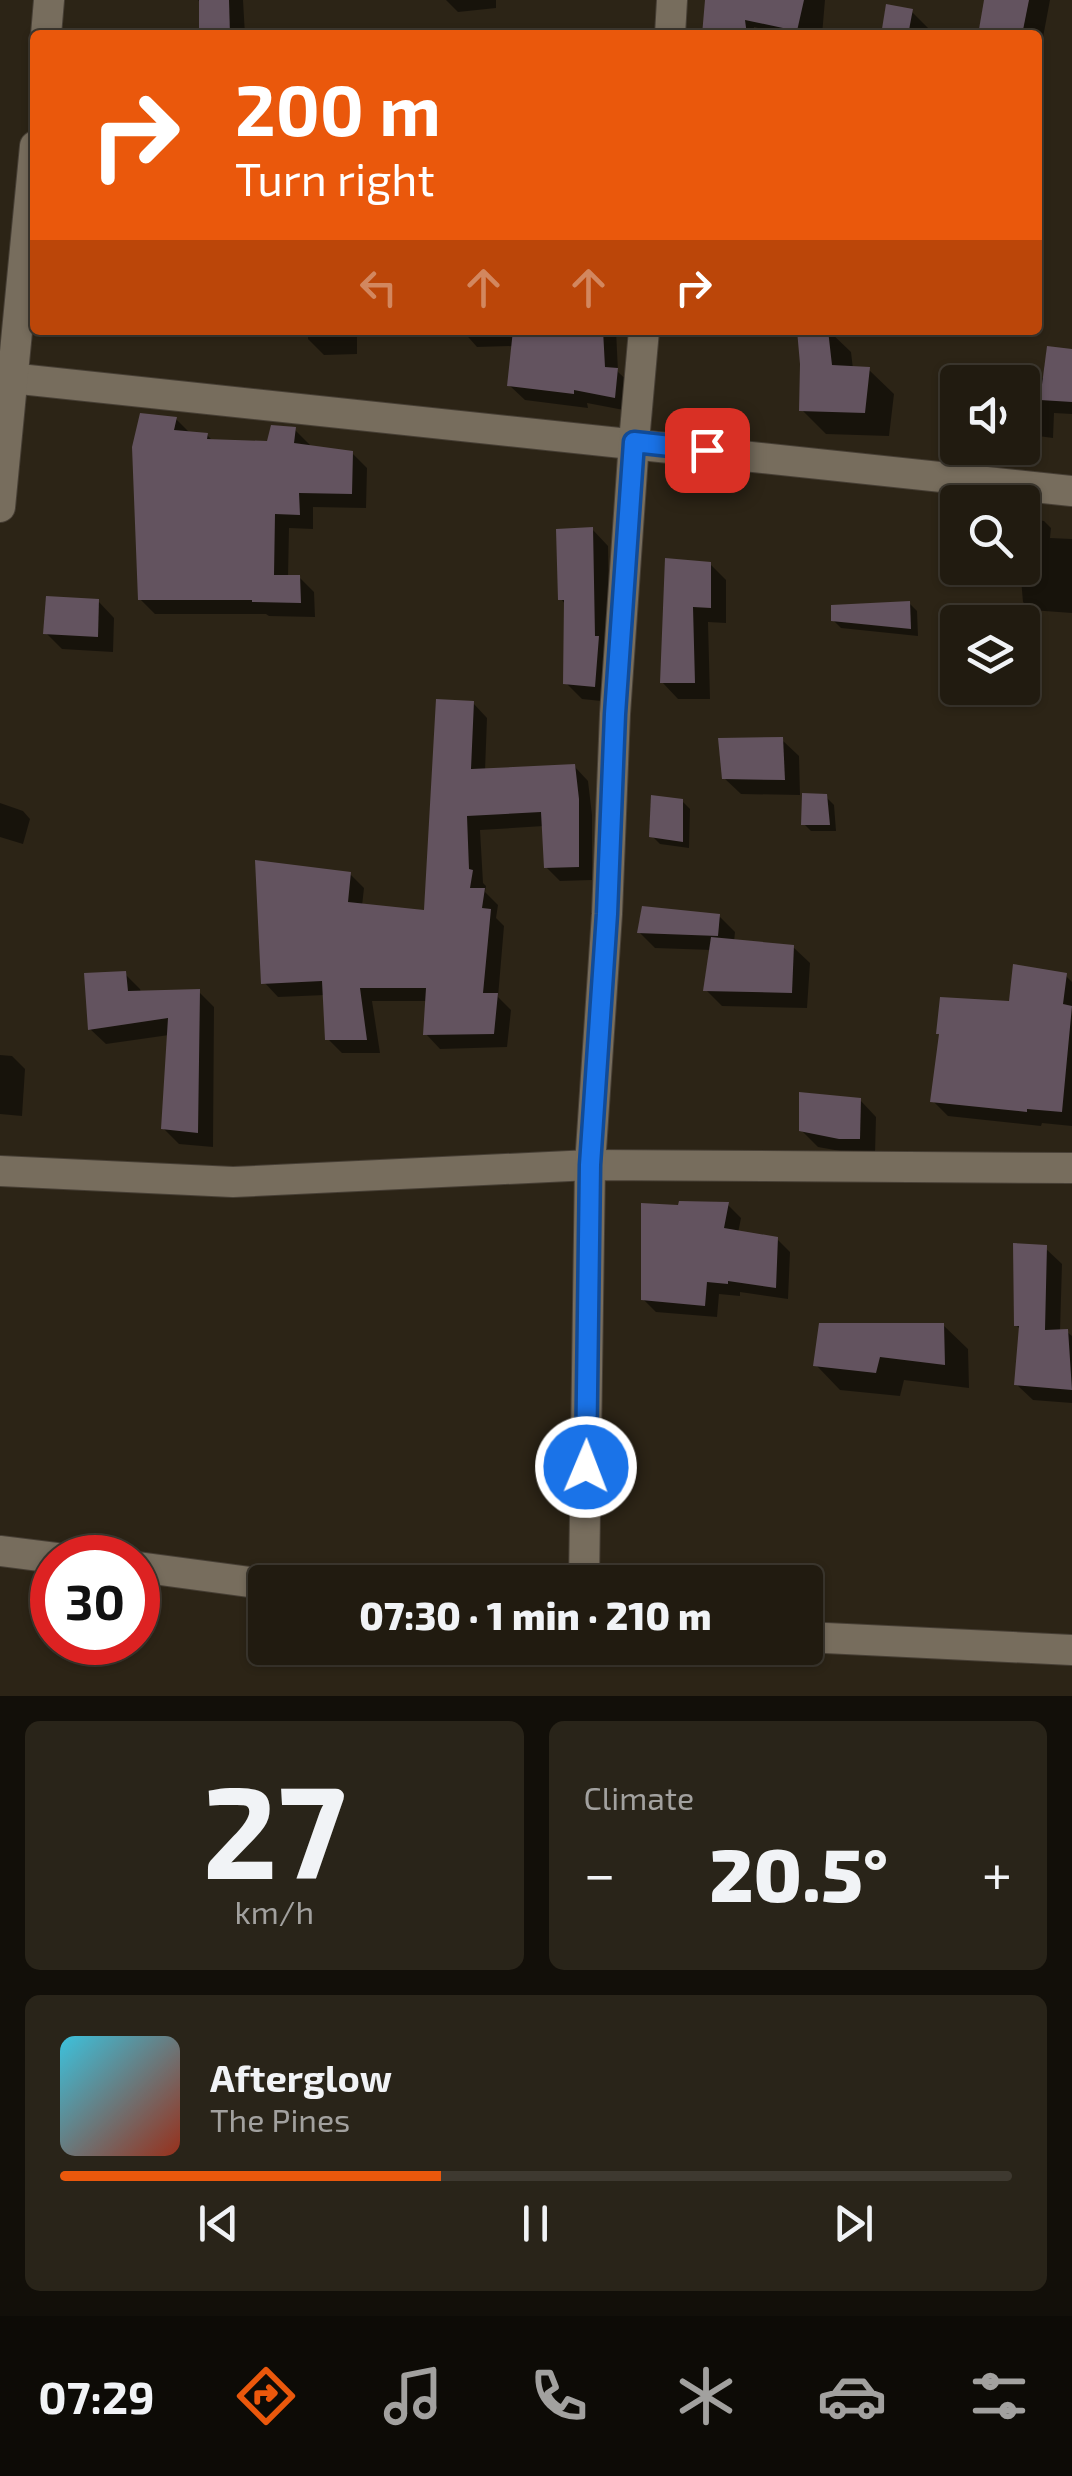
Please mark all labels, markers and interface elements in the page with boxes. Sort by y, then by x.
text: 200 m [235,66,441,150]
icon: right [70,70,200,200]
text: Turn right [235,151,435,205]
icon: left [351,260,406,315]
icon: ahead [456,260,511,315]
icon: ahead [561,260,616,315]
icon: right [666,260,721,315]
map controls [940,365,1040,705]
button: sound [940,365,1040,465]
pin [665,408,750,493]
icon: arrive [680,423,735,478]
button: search [940,485,1040,585]
button: layers [940,605,1040,705]
position arrow [534,1415,638,1519]
speed limit sign: 30 [30,1535,160,1665]
text: 07:30 · 1 min · 210 m [359,1592,712,1638]
text: 27 [202,1749,346,1905]
text: Climate [584,1778,694,1816]
text: 20.5° [709,1827,888,1917]
text: − [584,1839,616,1905]
text: + [982,1839,1012,1905]
text: km/h [235,1892,314,1930]
text: Afterglow [210,2054,392,2100]
text: The Pines [210,2100,350,2138]
icon: previous [191,2196,246,2251]
icon: pause [508,2196,563,2251]
icon: next [826,2196,881,2251]
icon: directions [231,2361,301,2431]
icon: music [378,2361,448,2431]
icon: phone [524,2361,594,2431]
icon: climate [671,2361,741,2431]
icon: car [817,2361,887,2431]
icon: filters [964,2361,1034,2431]
text: 07:29 [38,2369,155,2423]

